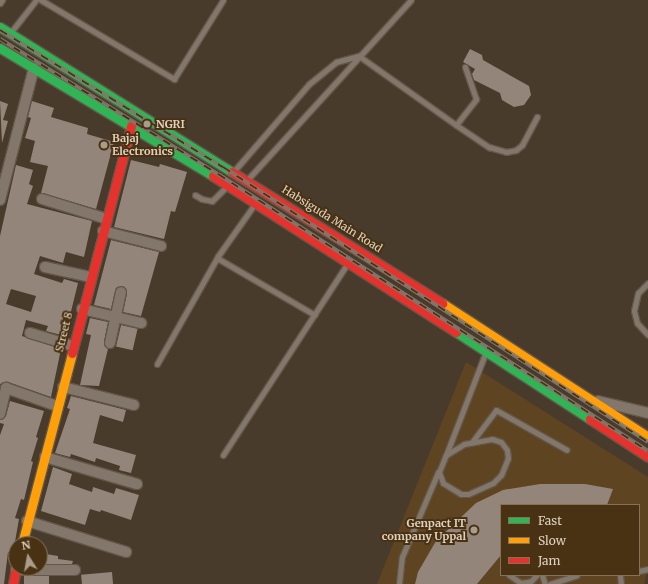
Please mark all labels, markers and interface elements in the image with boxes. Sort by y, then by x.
place label: NGRI [156,117,185,131]
marker: NGRI [141,118,153,130]
place label: Bajaj Electronics [112,132,173,158]
marker: Bajaj Electronics [99,140,109,150]
street label: Habsiguda Main Road [279,183,385,255]
street label: Street 8 [53,311,75,353]
legend [500,504,640,576]
text: Fast [538,513,562,528]
place label: Genpact IT company Uppal [382,517,466,543]
marker: Genpact IT company Uppal [469,525,479,535]
text: Slow [538,533,566,548]
north arrow [8,536,48,576]
text: N [20,538,32,553]
text: Jam [538,553,560,568]

